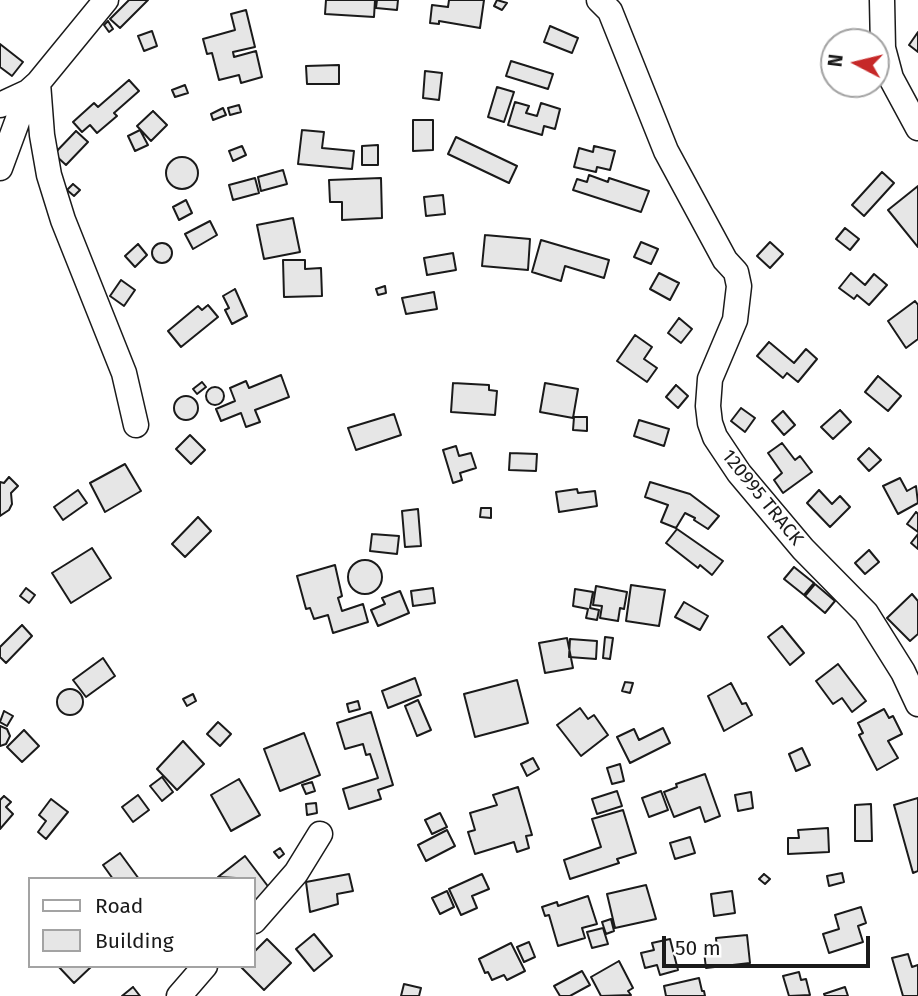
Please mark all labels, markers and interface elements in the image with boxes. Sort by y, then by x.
north arrow [820,28,890,98]
text: N [823,53,848,68]
street label: 120995 TRACK [717,446,807,550]
legend [28,877,256,968]
text: Road [95,893,143,919]
scale bar [666,922,874,966]
text: Building [95,928,174,954]
text: 50 m [675,935,721,961]

